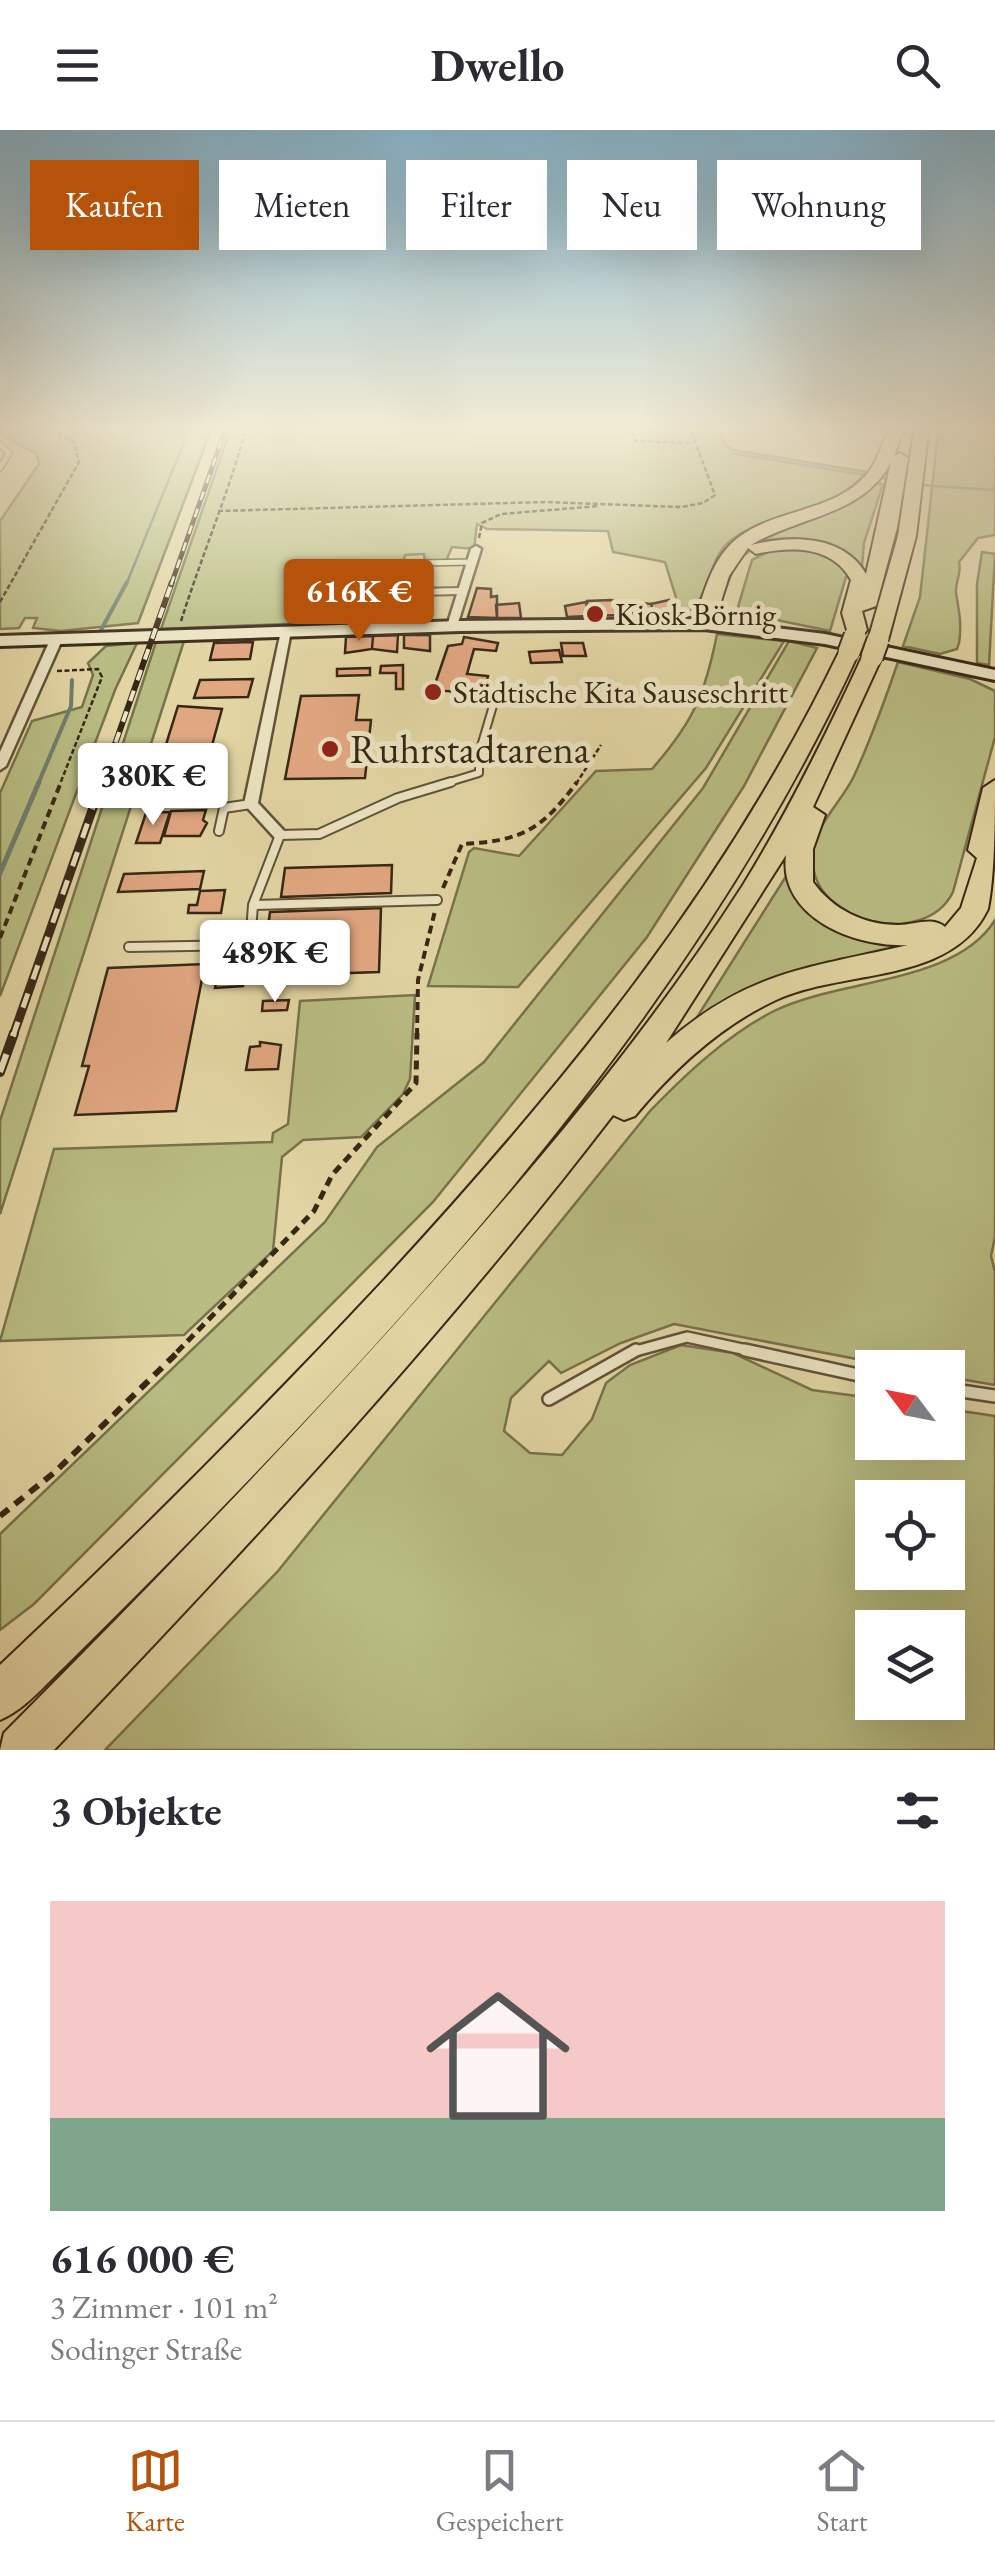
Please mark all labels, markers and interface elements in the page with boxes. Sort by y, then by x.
text: Dwello [431,36,564,94]
icon: menu [50,38,105,93]
icon: search [890,38,945,93]
chip: Kaufen [30,160,199,250]
chip: Mieten [219,160,386,250]
chip: Filter [406,160,547,250]
chip: Neu [567,160,697,250]
chip: Wohnung [717,160,921,250]
pin: 616K € [278,559,440,644]
text: 616K € [306,570,412,612]
place label: Kiosk Börnig [615,593,777,635]
marker: Kiosk Börnig [584,603,606,625]
place label: Städtische Kita Sauseschritt [453,671,788,713]
marker: Städtische Kita Sauseschritt [422,681,444,703]
place label: Ruhrstadtarena [350,723,590,775]
marker: Ruhrstadtarena [319,738,341,760]
pin: 380K € [72,743,234,828]
text: 380K € [100,754,206,796]
pin: 489K € [194,920,356,1005]
text: 489K € [222,931,328,973]
north arrow [855,1350,965,1460]
map controls [855,1350,965,1720]
button: locate [855,1480,965,1590]
button: layers [855,1610,965,1720]
text: 3 Objekte [50,1783,222,1838]
icon: filters [890,1783,945,1838]
icon: home [408,1966,588,2146]
text: 616 000 € [50,2231,234,2286]
text: 3 Zimmer · 101 m² [50,2286,278,2328]
text: Sodinger Straße [50,2328,242,2370]
tab: Karte [126,2443,185,2539]
tab: Gespeichert [436,2443,563,2539]
tab: Start [814,2443,869,2539]

